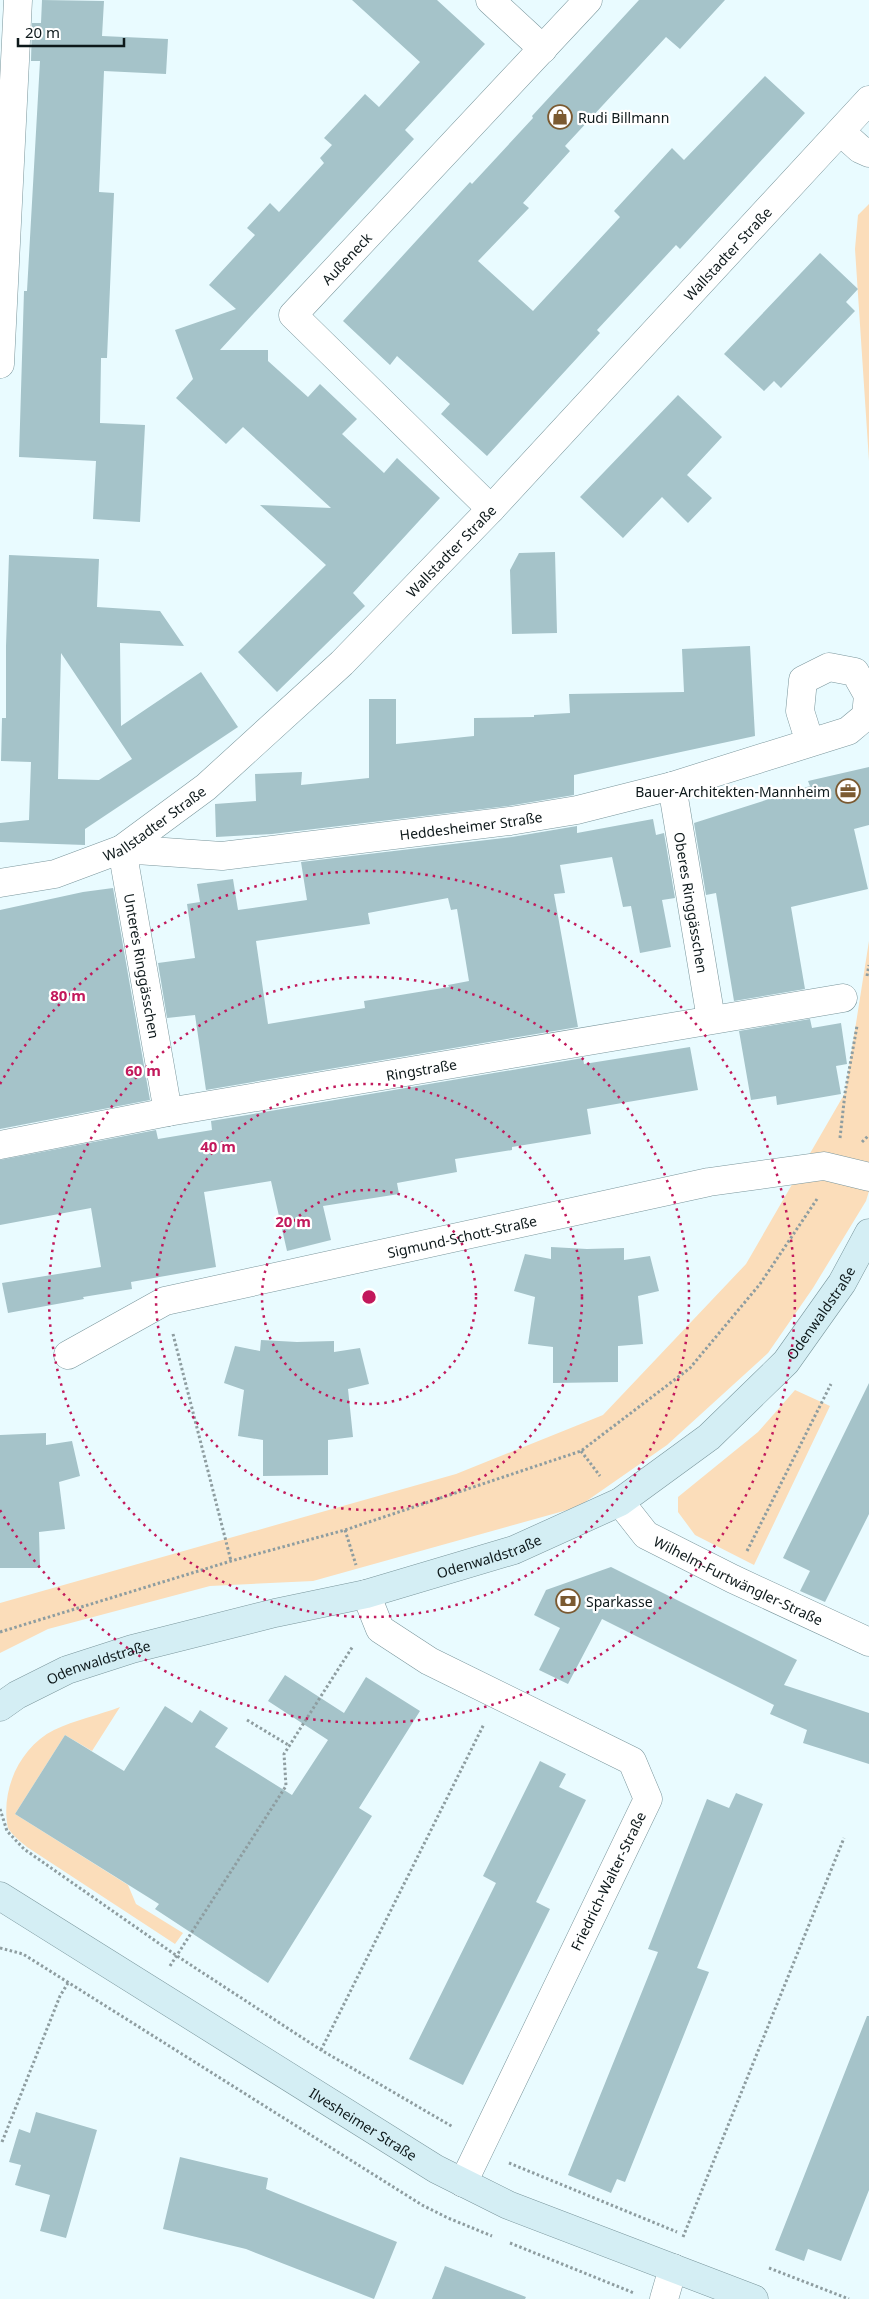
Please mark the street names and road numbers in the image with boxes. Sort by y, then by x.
street label: Wallstadter Straße [679,202,775,304]
street label: Außeneck [317,228,376,288]
street label: Wallstadter Straße [402,500,500,601]
street label: Wallstadter Straße [100,781,209,865]
street label: Heddesheimer Straße [398,806,544,844]
street label: Oberes Ringgässchen [670,830,713,974]
street label: Unteres Ringgässchen [120,892,164,1040]
street label: Ringstraße [384,1054,458,1085]
street label: Sigmund-Schott-Straße [385,1210,539,1262]
street label: Odenwaldstraße [781,1263,859,1363]
street label: Odenwaldstraße [434,1529,544,1582]
street label: Wilhelm-Furtwängler-Straße [651,1531,826,1629]
street label: Odenwaldstraße [43,1635,152,1688]
street label: Friedrich-Walter-Straße [566,1808,650,1954]
street label: Ilvesheimer Straße [306,2083,421,2165]

